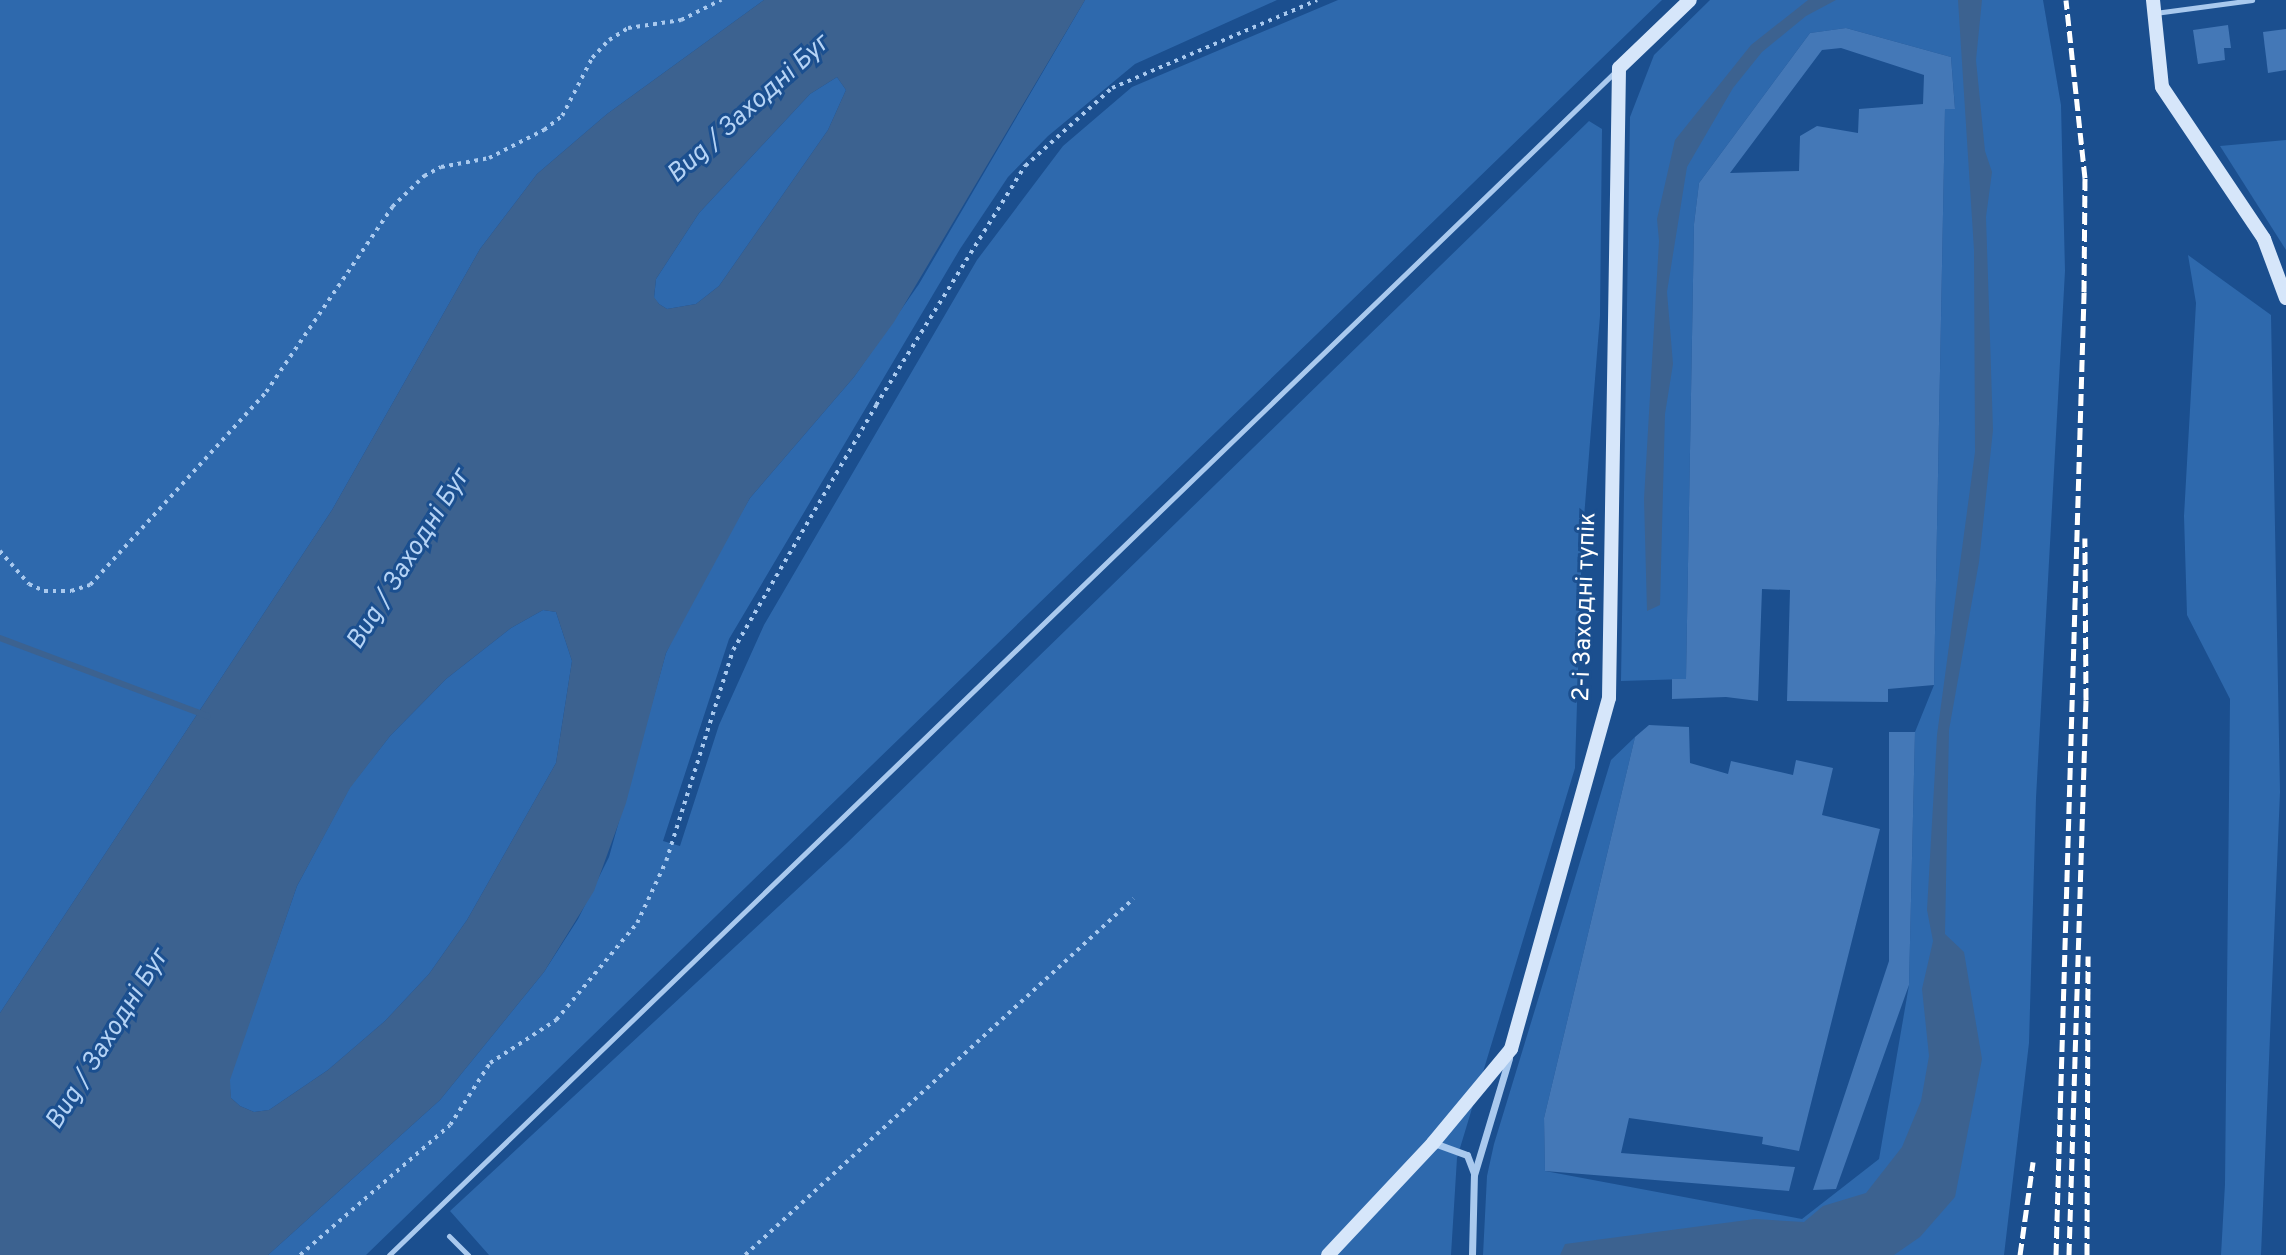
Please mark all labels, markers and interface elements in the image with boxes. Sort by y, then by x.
water label: Bug / Заходні Буг [662,29,836,191]
water label: Bug / Заходні Буг [341,464,477,656]
street label: 2-і Заходні тупік [1568,512,1604,702]
water label: Bug / Заходні Буг [40,944,176,1136]

